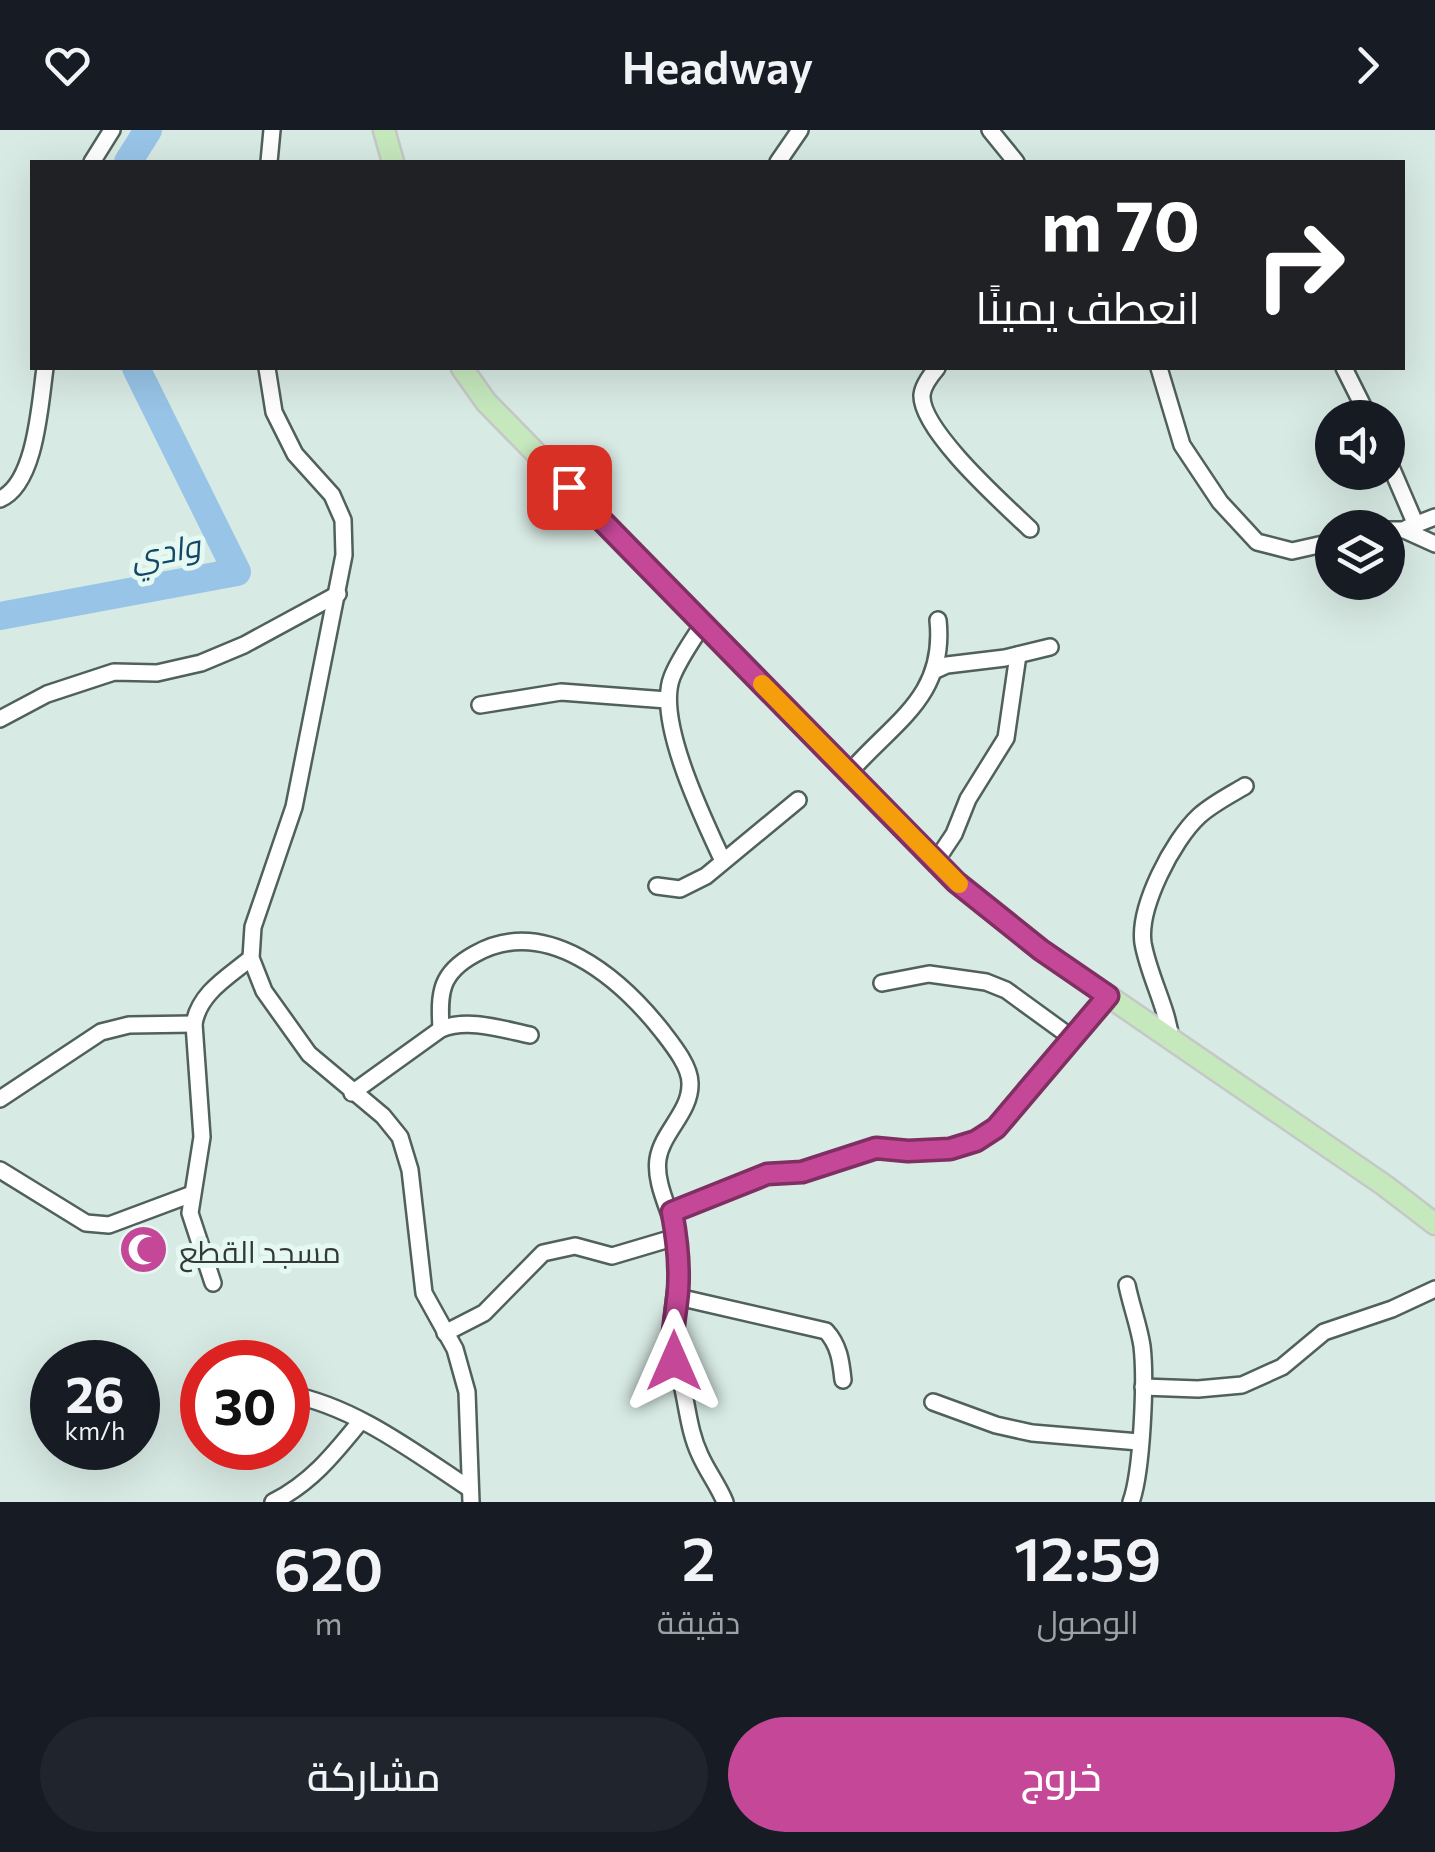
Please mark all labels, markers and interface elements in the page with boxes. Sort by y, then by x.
icon: heart [40,38,95,93]
text: Headway [622,38,813,93]
icon: forward [1340,38,1395,93]
text: 70 m [1041,180,1200,265]
icon: right [1235,200,1365,330]
text: انعطف يمينًا [975,278,1200,333]
map controls [1315,400,1405,600]
button: sound [1315,400,1405,490]
pin [527,445,612,530]
icon: arrive [542,460,597,515]
button: layers [1315,510,1405,600]
water label: وادي [127,523,207,583]
mosque icon: مسجد القطع [118,1224,170,1276]
place label: مسجد القطع [179,1232,341,1273]
position arrow [622,1309,726,1413]
speed limit sign: 30 [180,1340,310,1470]
text: 26 [65,1362,124,1423]
text: km/h [65,1415,125,1445]
text: 2 [682,1520,716,1593]
text: 12:59 [1014,1520,1161,1593]
text: 620 [274,1530,383,1603]
text: دقيقة [657,1601,740,1641]
text: الوصول [1037,1601,1139,1641]
text: m [315,1602,342,1642]
button: مشاركة [40,1717,708,1832]
button: خروج [728,1717,1395,1832]

